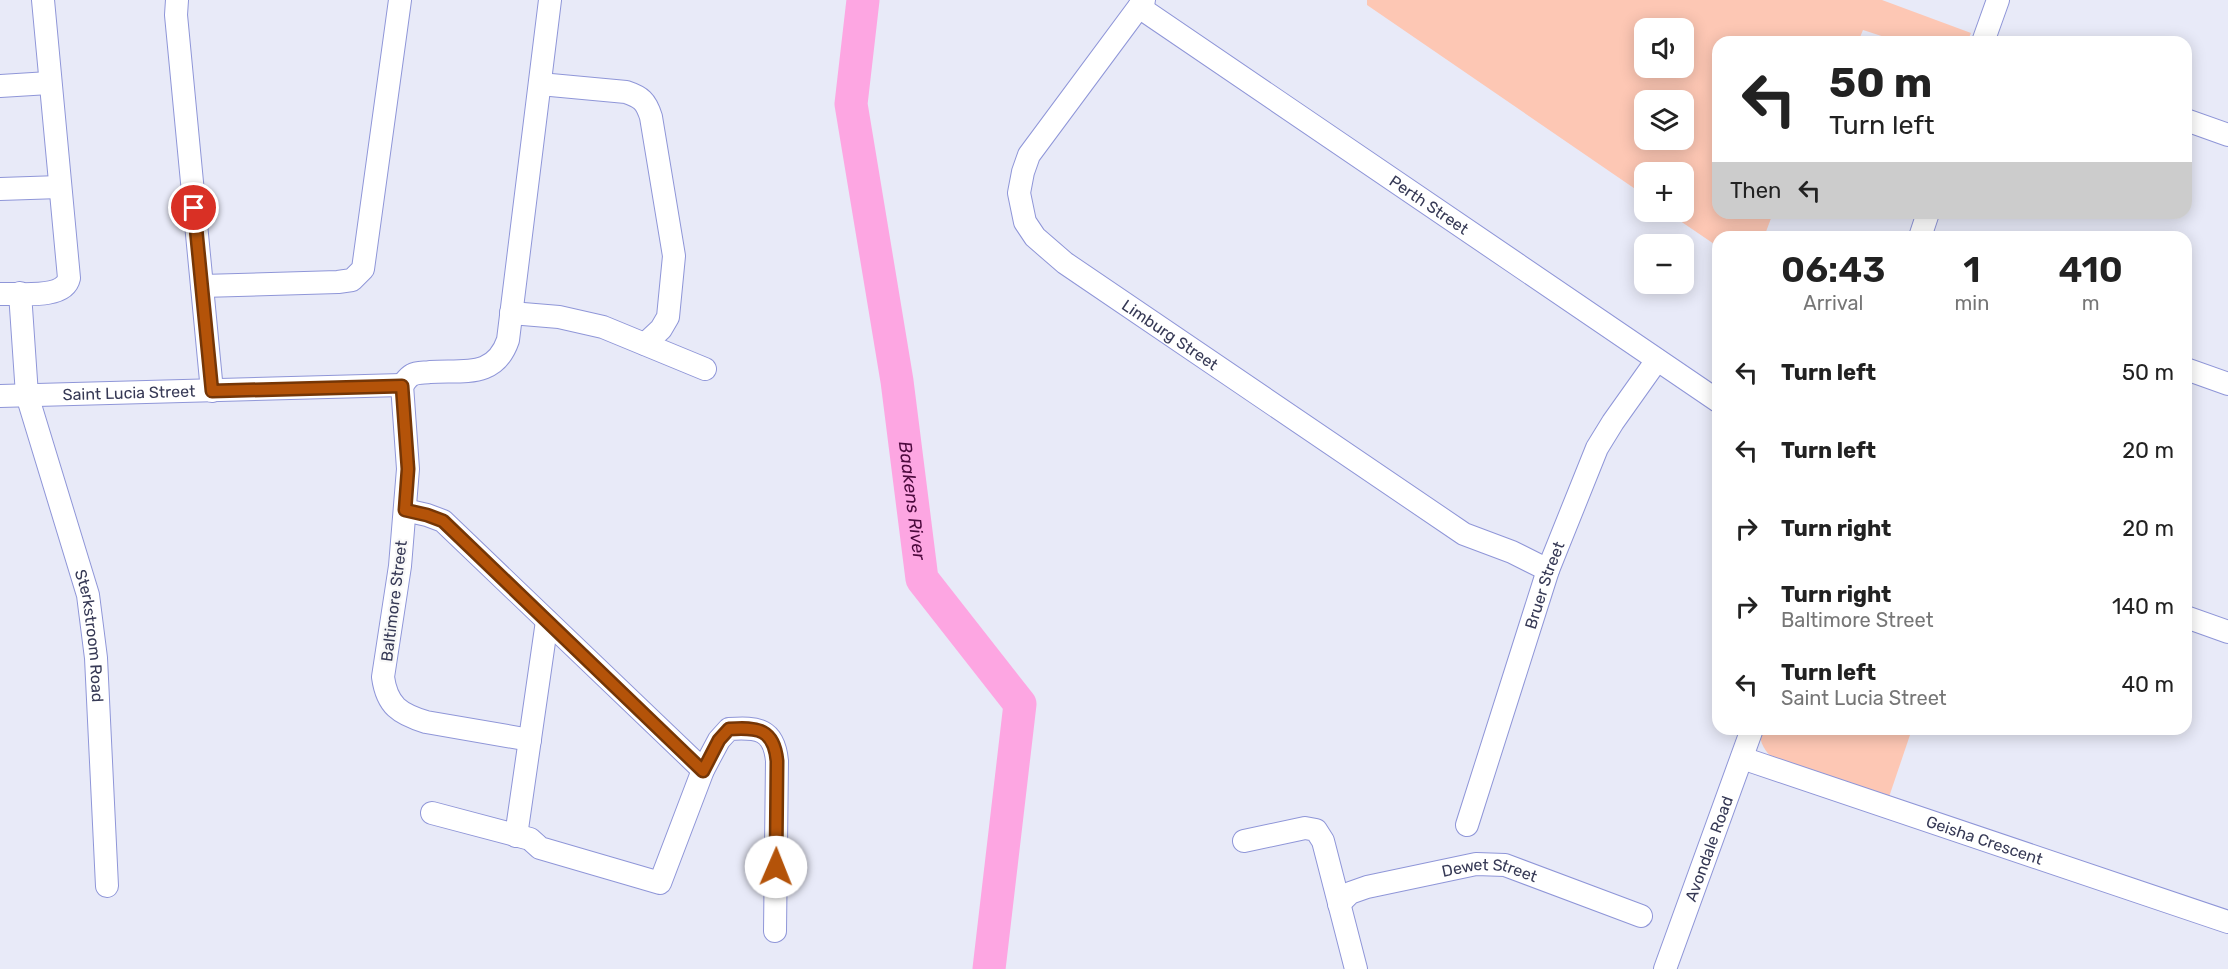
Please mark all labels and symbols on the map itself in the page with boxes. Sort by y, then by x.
street label: Perth Street [1386,171,1472,238]
pin [168,182,219,233]
street label: Limburg Street [1119,295,1222,374]
street label: Saint Lucia Street [62,381,196,404]
water label: Baakens River [894,440,931,562]
street label: Baltimore Street [377,539,411,663]
street label: Bruer Street [1520,539,1568,631]
street label: Sterkstroom Road [71,567,108,703]
street label: Avondale Road [1681,793,1736,904]
street label: Geisha Crescent [1924,811,2045,868]
position arrow [744,835,808,899]
street label: Dewet Street [1440,854,1540,886]

